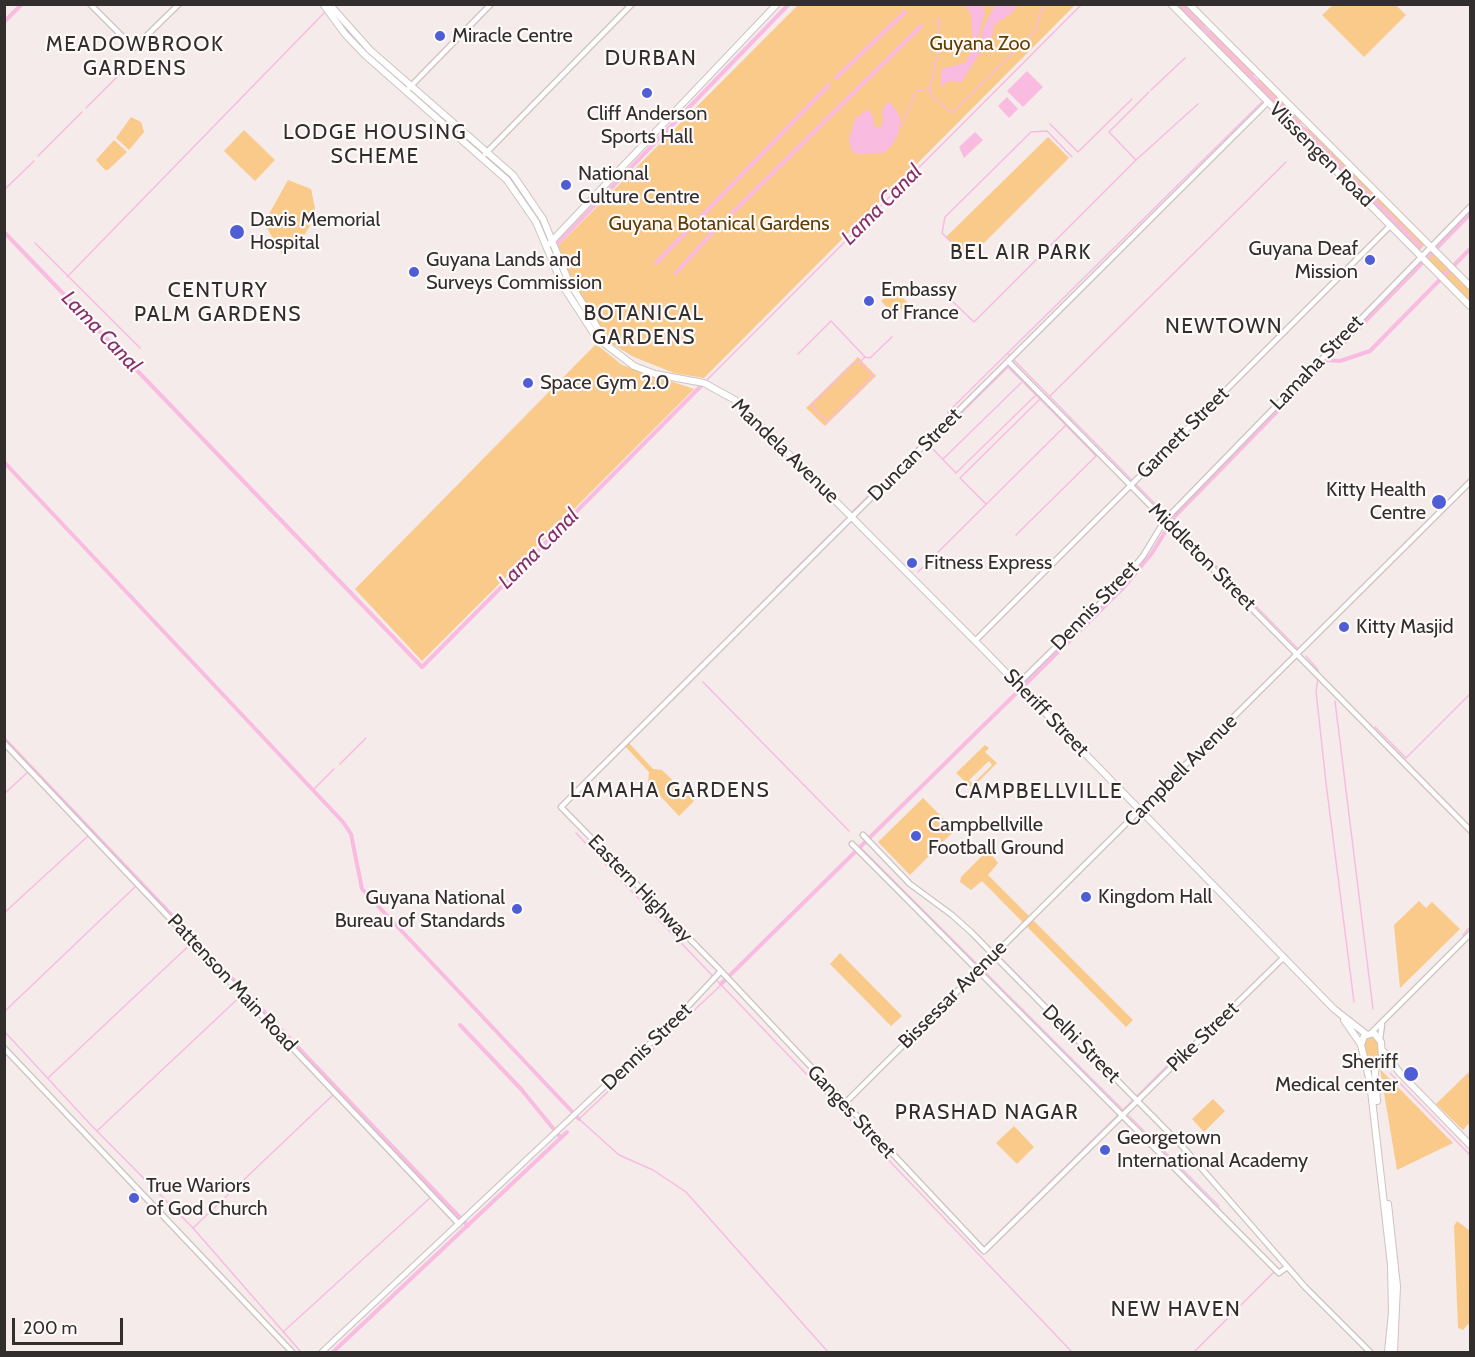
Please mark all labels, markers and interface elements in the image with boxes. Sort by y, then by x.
place label: Miracle Centre [452,24,573,48]
marker: Miracle Centre [433,29,447,43]
district label: MEADOWBROOK GARDENS [46,32,224,82]
park label: Guyana Zoo [929,32,1031,56]
district label: DURBAN [605,46,697,72]
marker: Cliff Anderson Sports Hall [640,86,654,100]
street label: Vlissengen Road [1264,98,1378,212]
place label: Cliff Anderson Sports Hall [587,102,707,149]
district label: LODGE HOUSING SCHEME [283,120,467,170]
water label: Lama Canal [836,159,928,251]
place label: National Culture Centre [578,162,699,209]
marker: National Culture Centre [559,178,573,192]
place label: Davis Memorial Hospital [250,208,380,255]
park label: Guyana Botanical Gardens [609,212,829,236]
marker: Davis Memorial Hospital [228,223,246,241]
place label: Guyana Deaf Mission [1249,237,1358,284]
district label: BEL AIR PARK [950,240,1092,266]
place label: Guyana Lands and Surveys Commission [426,248,602,295]
marker: Guyana Deaf Mission [1363,253,1377,267]
marker: Guyana Lands and Surveys Commission [407,265,421,279]
district label: CENTURY PALM GARDENS [134,278,302,328]
place label: Embassy of France [881,278,959,325]
water label: Lama Canal [56,286,146,378]
marker: Embassy of France [862,294,876,308]
district label: BOTANICAL GARDENS [583,301,705,351]
street label: Lamaha Street [1266,310,1368,416]
district label: NEWTOWN [1165,314,1283,340]
place label: Space Gym 2.0 [540,371,670,395]
marker: Space Gym 2.0 [521,376,535,390]
street label: Garnett Street [1132,382,1234,484]
street label: Mandela Avenue [726,394,844,508]
street label: Duncan Street [863,403,967,507]
place label: Kitty Health Centre [1326,478,1426,525]
marker: Kitty Health Centre [1430,493,1448,511]
street label: Middleton Street [1143,498,1261,616]
water label: Lama Canal [493,503,585,595]
place label: Fitness Express [924,551,1052,575]
marker: Fitness Express [905,556,919,570]
street label: Dennis Street [1046,556,1144,656]
place label: Kitty Masjid [1356,615,1454,639]
marker: Kitty Masjid [1337,620,1351,634]
street label: Sheriff Street [998,664,1094,762]
street label: Campbell Avenue [1120,710,1242,832]
district label: LAMAHA GARDENS [570,778,770,804]
district label: CAMPBELLVILLE [955,779,1123,805]
place label: Campbellville Football Ground [928,813,1064,860]
marker: Campbellville Football Ground [909,829,923,843]
street label: Eastern Highway [583,830,697,948]
place label: Kingdom Hall [1098,885,1212,909]
place label: Guyana National Bureau of Standards [335,886,505,933]
marker: Kingdom Hall [1079,890,1093,904]
marker: Guyana National Bureau of Standards [510,902,524,916]
street label: Pattenson Main Road [162,909,302,1057]
street label: Bissessar Avenue [894,936,1012,1054]
street label: Pike Street [1162,997,1244,1077]
street label: Dennis Street [597,998,697,1096]
street label: Delhi Street [1037,1000,1125,1088]
place label: Sheriff Medical center [1275,1050,1398,1097]
street label: Ganges Street [802,1060,900,1164]
marker: Sheriff Medical center [1402,1065,1420,1083]
district label: PRASHAD NAGAR [895,1100,1079,1126]
place label: Georgetown International Academy [1117,1126,1308,1173]
marker: Georgetown International Academy [1098,1143,1112,1157]
place label: True Wariors of God Church [146,1174,268,1221]
marker: True Wariors of God Church [127,1191,141,1205]
district label: NEW HAVEN [1111,1297,1241,1323]
scale bar [15,1306,126,1344]
text: 200 m [23,1317,77,1339]

